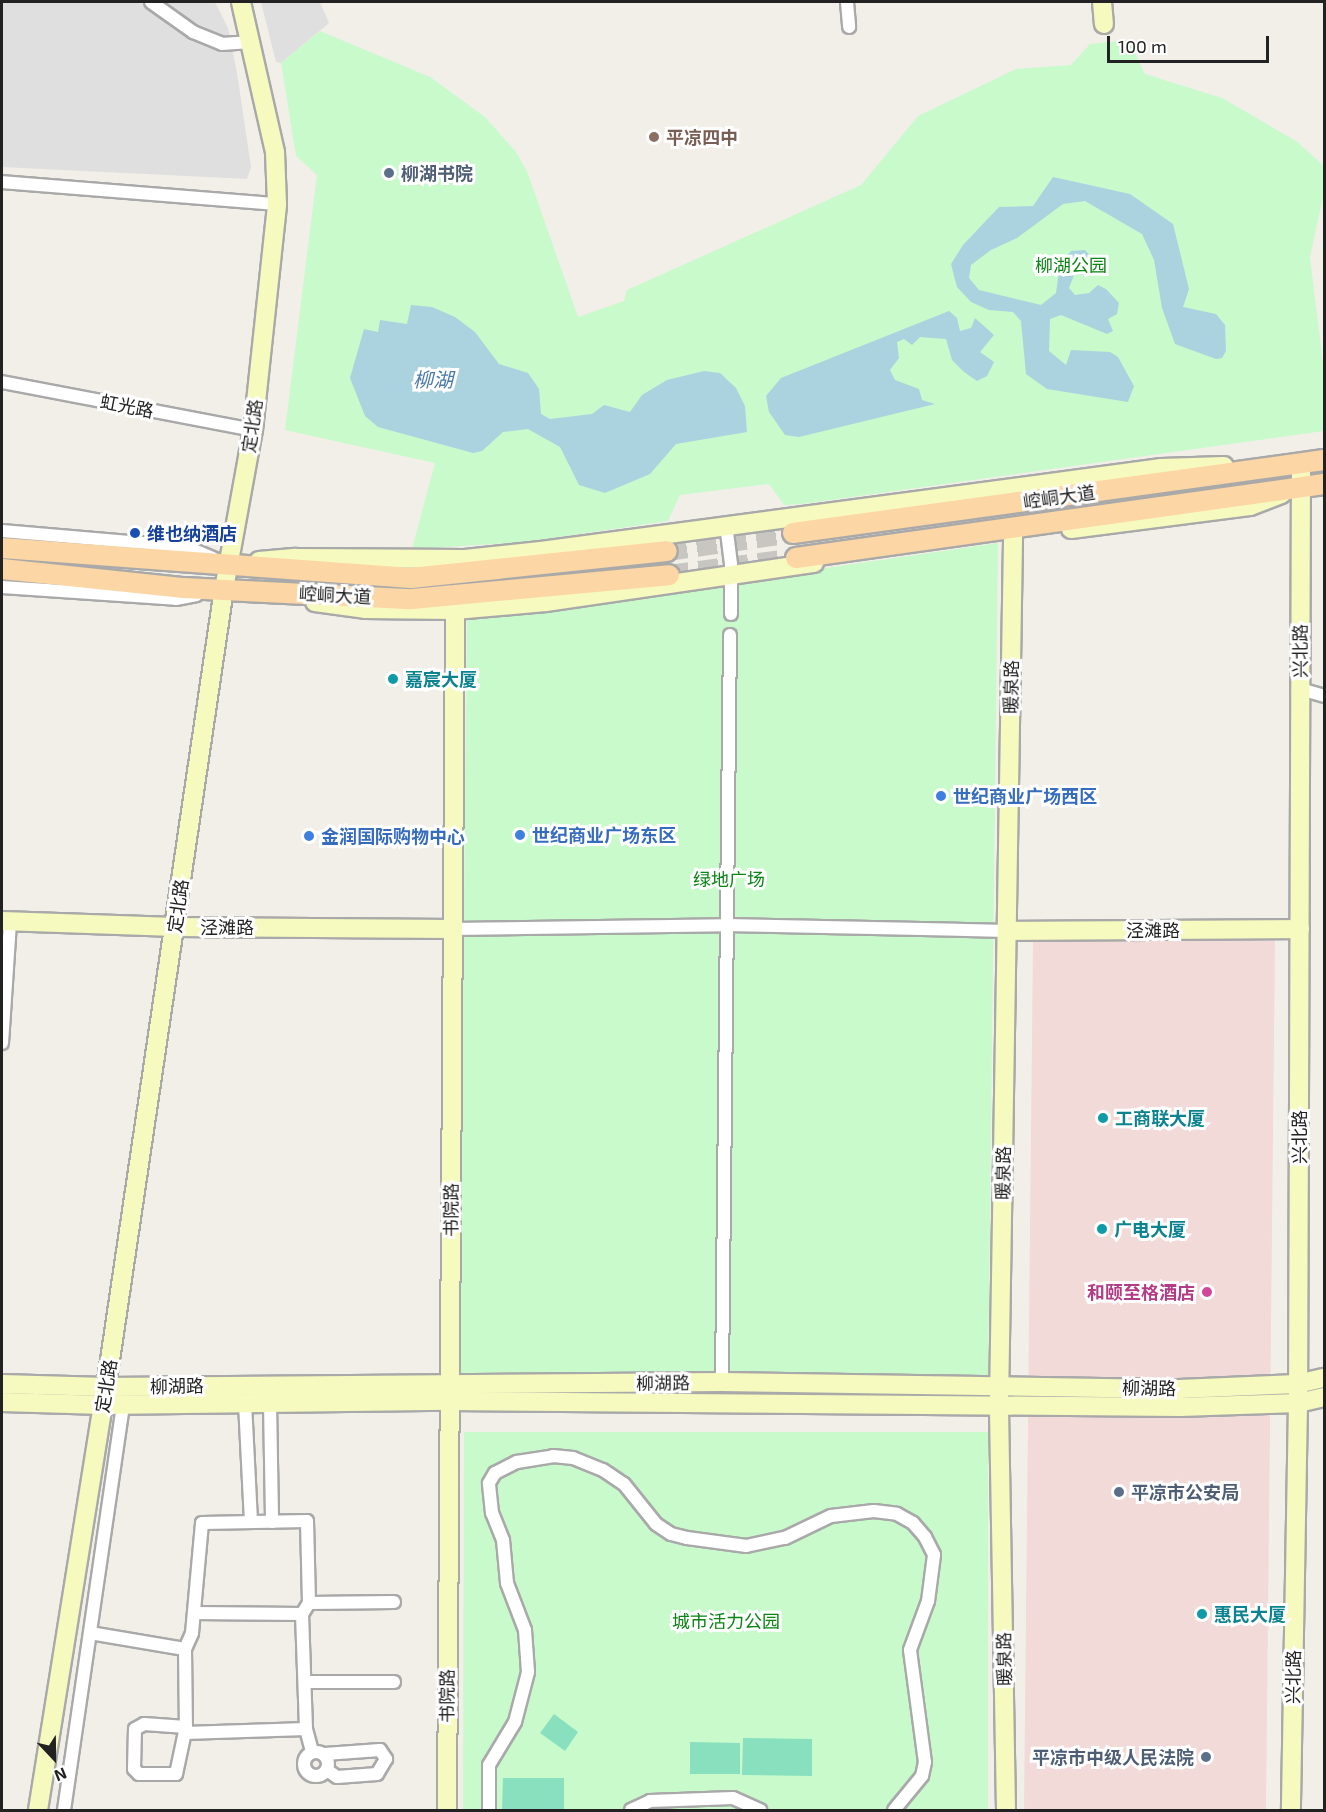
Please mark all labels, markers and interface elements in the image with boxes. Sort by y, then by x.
scale bar [1110,24,1272,62]
text: 100 m [1118,35,1167,57]
place label: 平凉四中 [666,126,738,148]
marker: 平凉四中 [647,130,661,144]
place label: 柳湖书院 [401,162,473,184]
marker: 柳湖书院 [382,166,396,180]
park label: 柳湖公园 [1035,254,1107,276]
water label: 柳湖 [413,367,453,391]
street label: 虹光路 [98,390,156,422]
street label: 定北路 [238,398,266,454]
street label: 崆峒大道 [1022,481,1096,513]
place label: 维也纳酒店 [147,522,237,544]
marker: 维也纳酒店 [128,526,142,540]
street label: 崆峒大道 [298,582,372,608]
street label: 兴北路 [1289,624,1311,678]
street label: 暖泉路 [1000,660,1022,714]
place label: 嘉宸大厦 [405,668,477,690]
marker: 嘉宸大厦 [386,672,400,686]
place label: 世纪商业广场西区 [953,785,1097,807]
marker: 世纪商业广场西区 [934,789,948,803]
place label: 世纪商业广场东区 [532,824,676,846]
place label: 金润国际购物中心 [321,825,465,847]
marker: 世纪商业广场东区 [513,828,527,842]
marker: 金润国际购物中心 [302,829,316,843]
park label: 绿地广场 [693,868,765,890]
street label: 定北路 [164,878,192,934]
street label: 泾滩路 [200,916,254,938]
street label: 泾滩路 [1126,919,1180,941]
place label: 工商联大厦 [1115,1107,1205,1129]
street label: 兴北路 [1288,1110,1310,1164]
marker: 工商联大厦 [1096,1111,1110,1125]
street label: 暖泉路 [992,1146,1014,1200]
street label: 书院路 [440,1183,462,1237]
place label: 广电大厦 [1114,1218,1186,1240]
marker: 广电大厦 [1095,1222,1109,1236]
place label: 和颐至格酒店 [1087,1281,1195,1303]
marker: 和颐至格酒店 [1200,1285,1214,1299]
street label: 定北路 [91,1358,121,1414]
street label: 柳湖路 [636,1372,690,1394]
street label: 柳湖路 [150,1375,204,1397]
street label: 柳湖路 [1122,1377,1176,1399]
place label: 平凉市公安局 [1131,1481,1239,1503]
marker: 平凉市公安局 [1112,1485,1126,1499]
place label: 惠民大厦 [1214,1603,1286,1625]
marker: 惠民大厦 [1195,1607,1209,1621]
park label: 城市活力公园 [672,1610,780,1632]
street label: 暖泉路 [993,1632,1015,1686]
street label: 兴北路 [1282,1650,1304,1704]
street label: 书院路 [436,1669,458,1723]
north arrow [24,1728,84,1788]
place label: 平凉市中级人民法院 [1032,1746,1194,1768]
marker: 平凉市中级人民法院 [1199,1750,1213,1764]
text: N [52,1764,70,1786]

